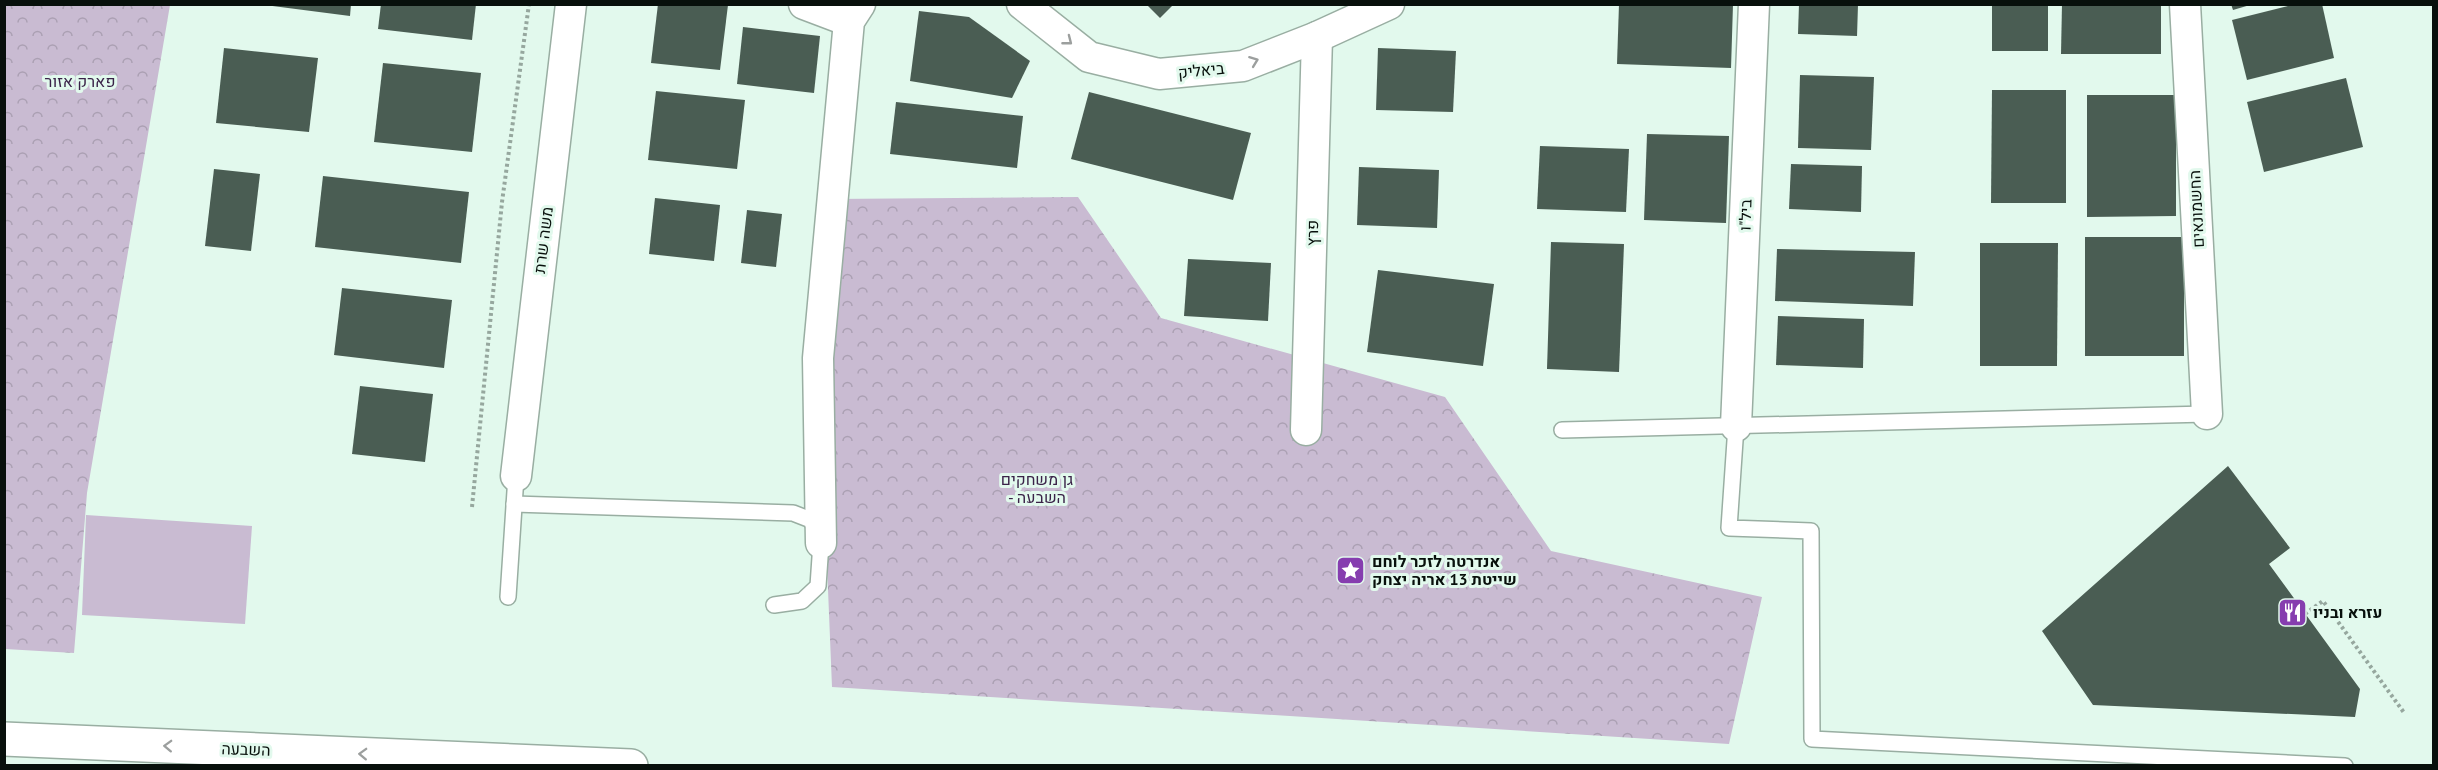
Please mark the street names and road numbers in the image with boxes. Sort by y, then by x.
street label: ביאליק [1177,58,1226,82]
street label: החשמונאים [2184,170,2208,248]
street label: ביל"ו [1734,198,1756,231]
street label: משה שרת [529,205,557,275]
street label: פרץ [1302,220,1322,246]
street label: השבעה [221,738,271,760]

